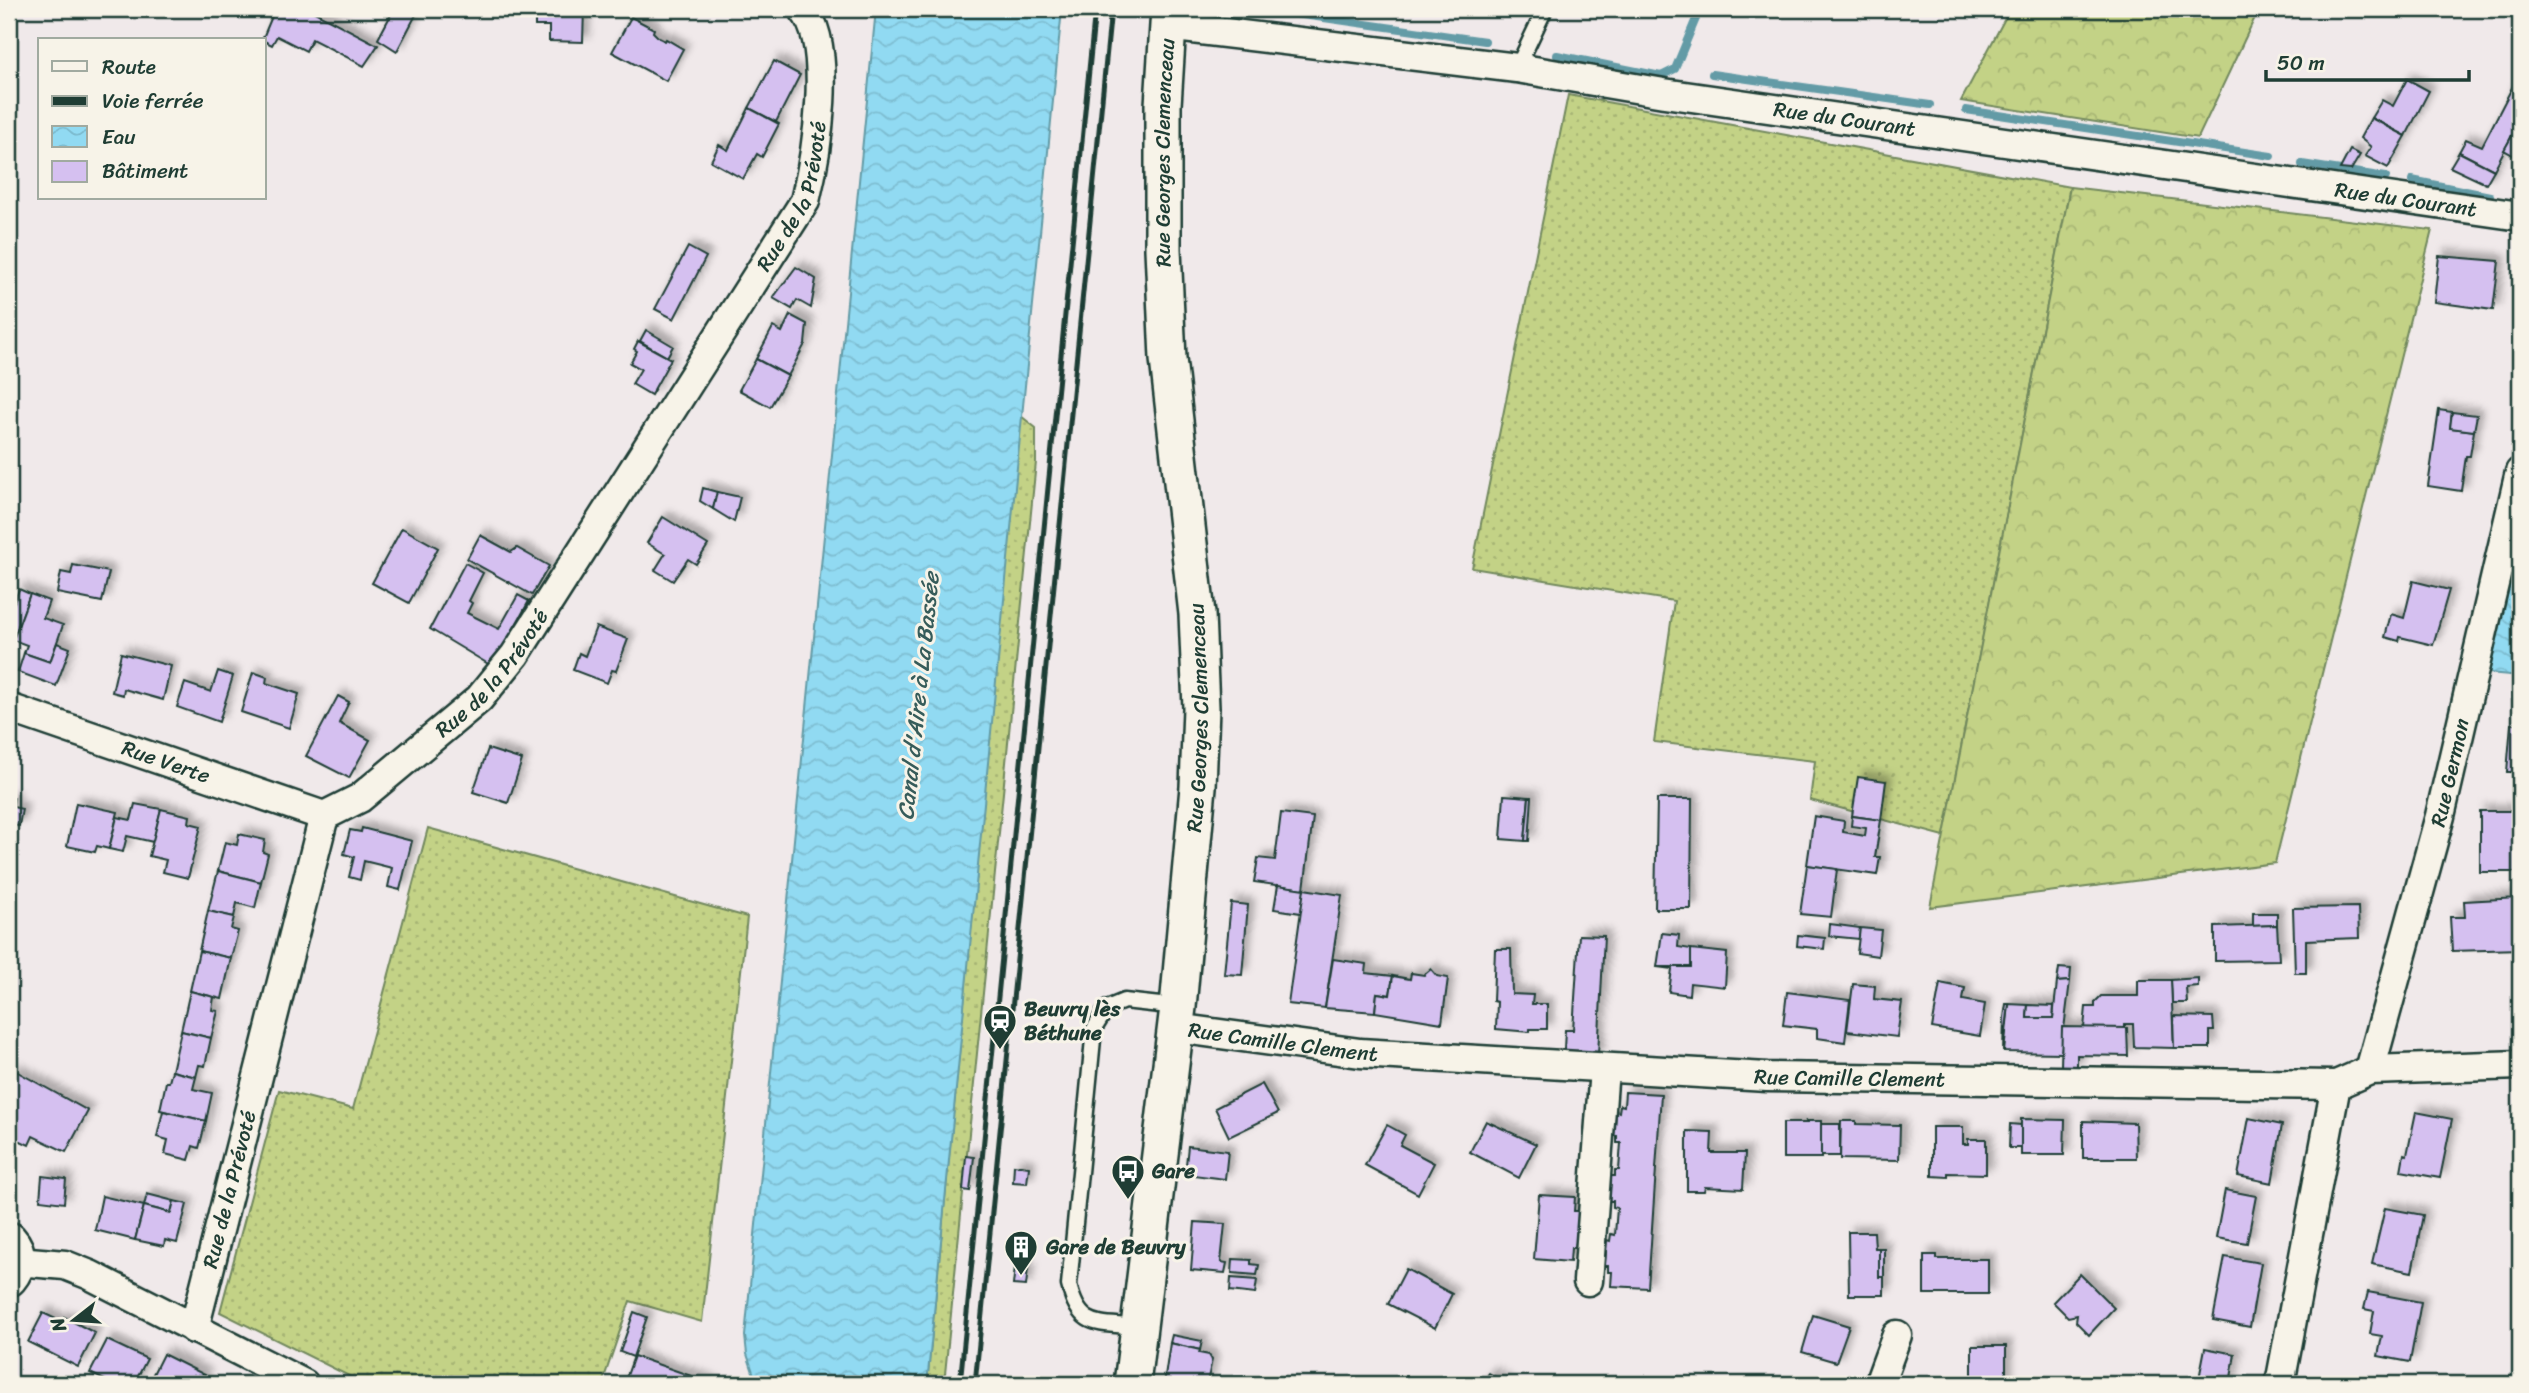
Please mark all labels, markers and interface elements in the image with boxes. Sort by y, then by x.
street label: Rue Georges Clemenceau [1144,36,1186,268]
legend [38,38,266,200]
scale bar [2266,38,2470,82]
text: 50 m [2277,44,2325,82]
text: Route [102,48,156,86]
text: Voie ferrée [102,82,204,120]
street label: Rue du Courant [1771,90,1918,148]
text: Eau [102,118,136,156]
street label: Rue de la Prévoté [746,119,838,279]
text: Bâtiment [102,152,188,190]
street label: Rue du Courant [2332,171,2479,229]
water label: Canal d'Aire à La Bassée [885,568,952,822]
street label: Rue de la Prévoté [426,601,559,748]
street label: Rue Georges Clemenceau [1175,601,1220,834]
street label: Rue Germon [2419,715,2481,831]
street label: Rue Verte [117,729,216,795]
place label: Beuvry lès Béthune [1024,990,1121,1052]
station icon: Beuvry lès Béthune [981,1002,1019,1051]
street label: Rue Camille Clement [1186,1011,1379,1073]
street label: Rue Camille Clement [1753,1057,1945,1099]
street label: Rue de la Prévoté [191,1106,268,1272]
bus stop icon: Gare [1109,1152,1147,1201]
place label: Gare [1151,1152,1195,1190]
building icon: Gare de Beuvry [1002,1228,1040,1277]
place label: Gare de Beuvry [1045,1228,1187,1266]
north arrow [38,1284,108,1354]
text: N [40,1313,76,1337]

